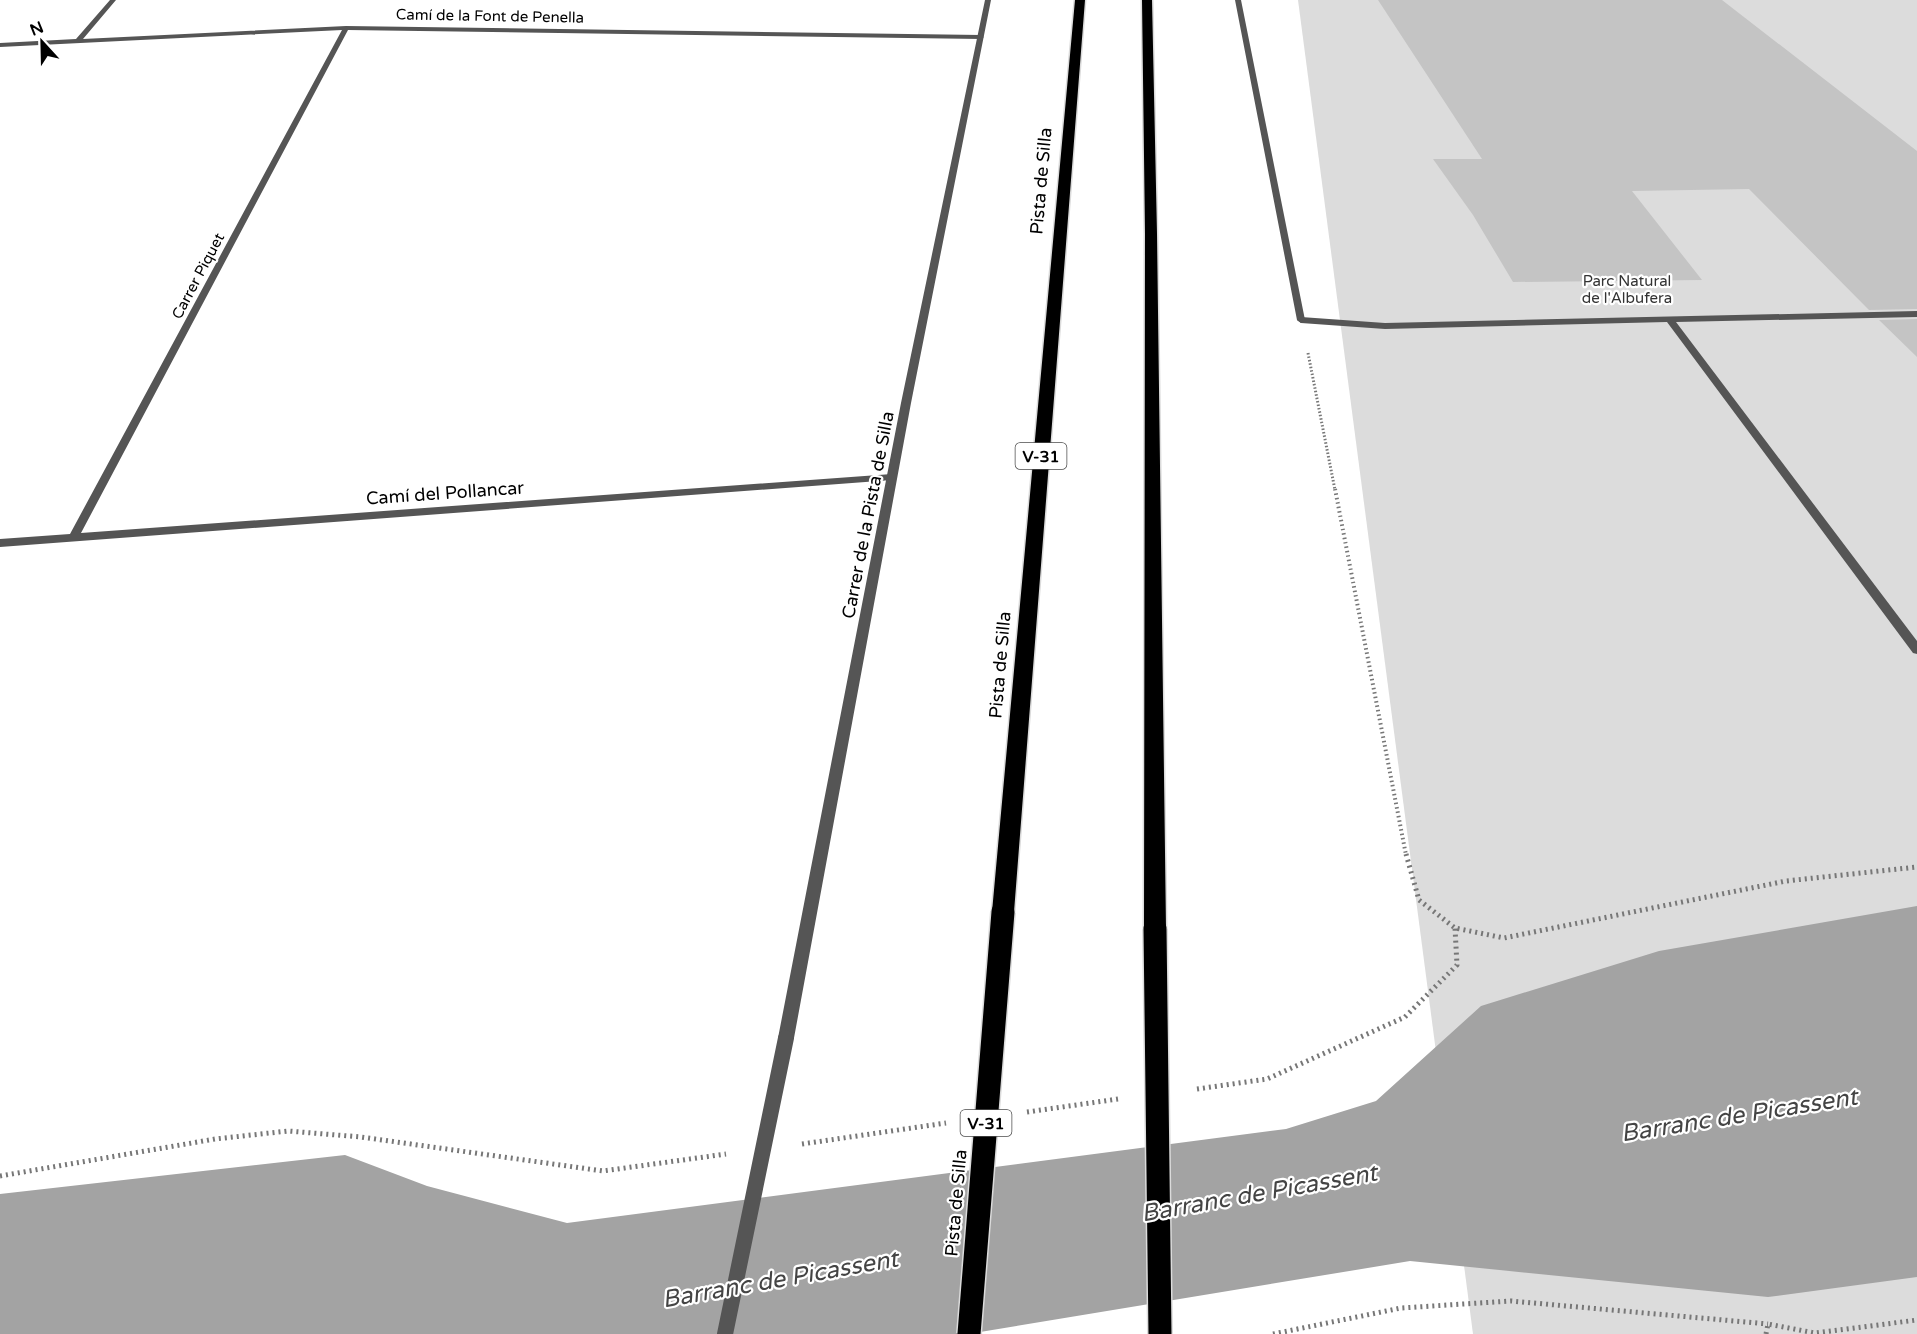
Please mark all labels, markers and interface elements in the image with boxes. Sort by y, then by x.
street label: Camí de la Font de Penella [396,5,584,27]
north arrow [12,12,72,72]
text: N [27,17,46,41]
street label: Pista de Silla [1025,127,1057,235]
street label: Carrer Piquet [168,230,228,322]
park label: Parc Natural de l'Albufera [1582,272,1672,307]
street label: Carrer de la Pista de Silla [837,409,899,621]
road number: V-31 [1016,443,1066,469]
street label: Camí del Pollancar [365,476,525,509]
street label: Pista de Silla [984,611,1016,719]
water label: Barranc de Picassent [1619,1082,1862,1149]
road number: V-31 [960,1110,1012,1136]
street label: Pista de Silla [940,1149,972,1257]
water label: Barranc de Picassent [1139,1158,1382,1229]
water label: Barranc de Picassent [660,1244,903,1315]

